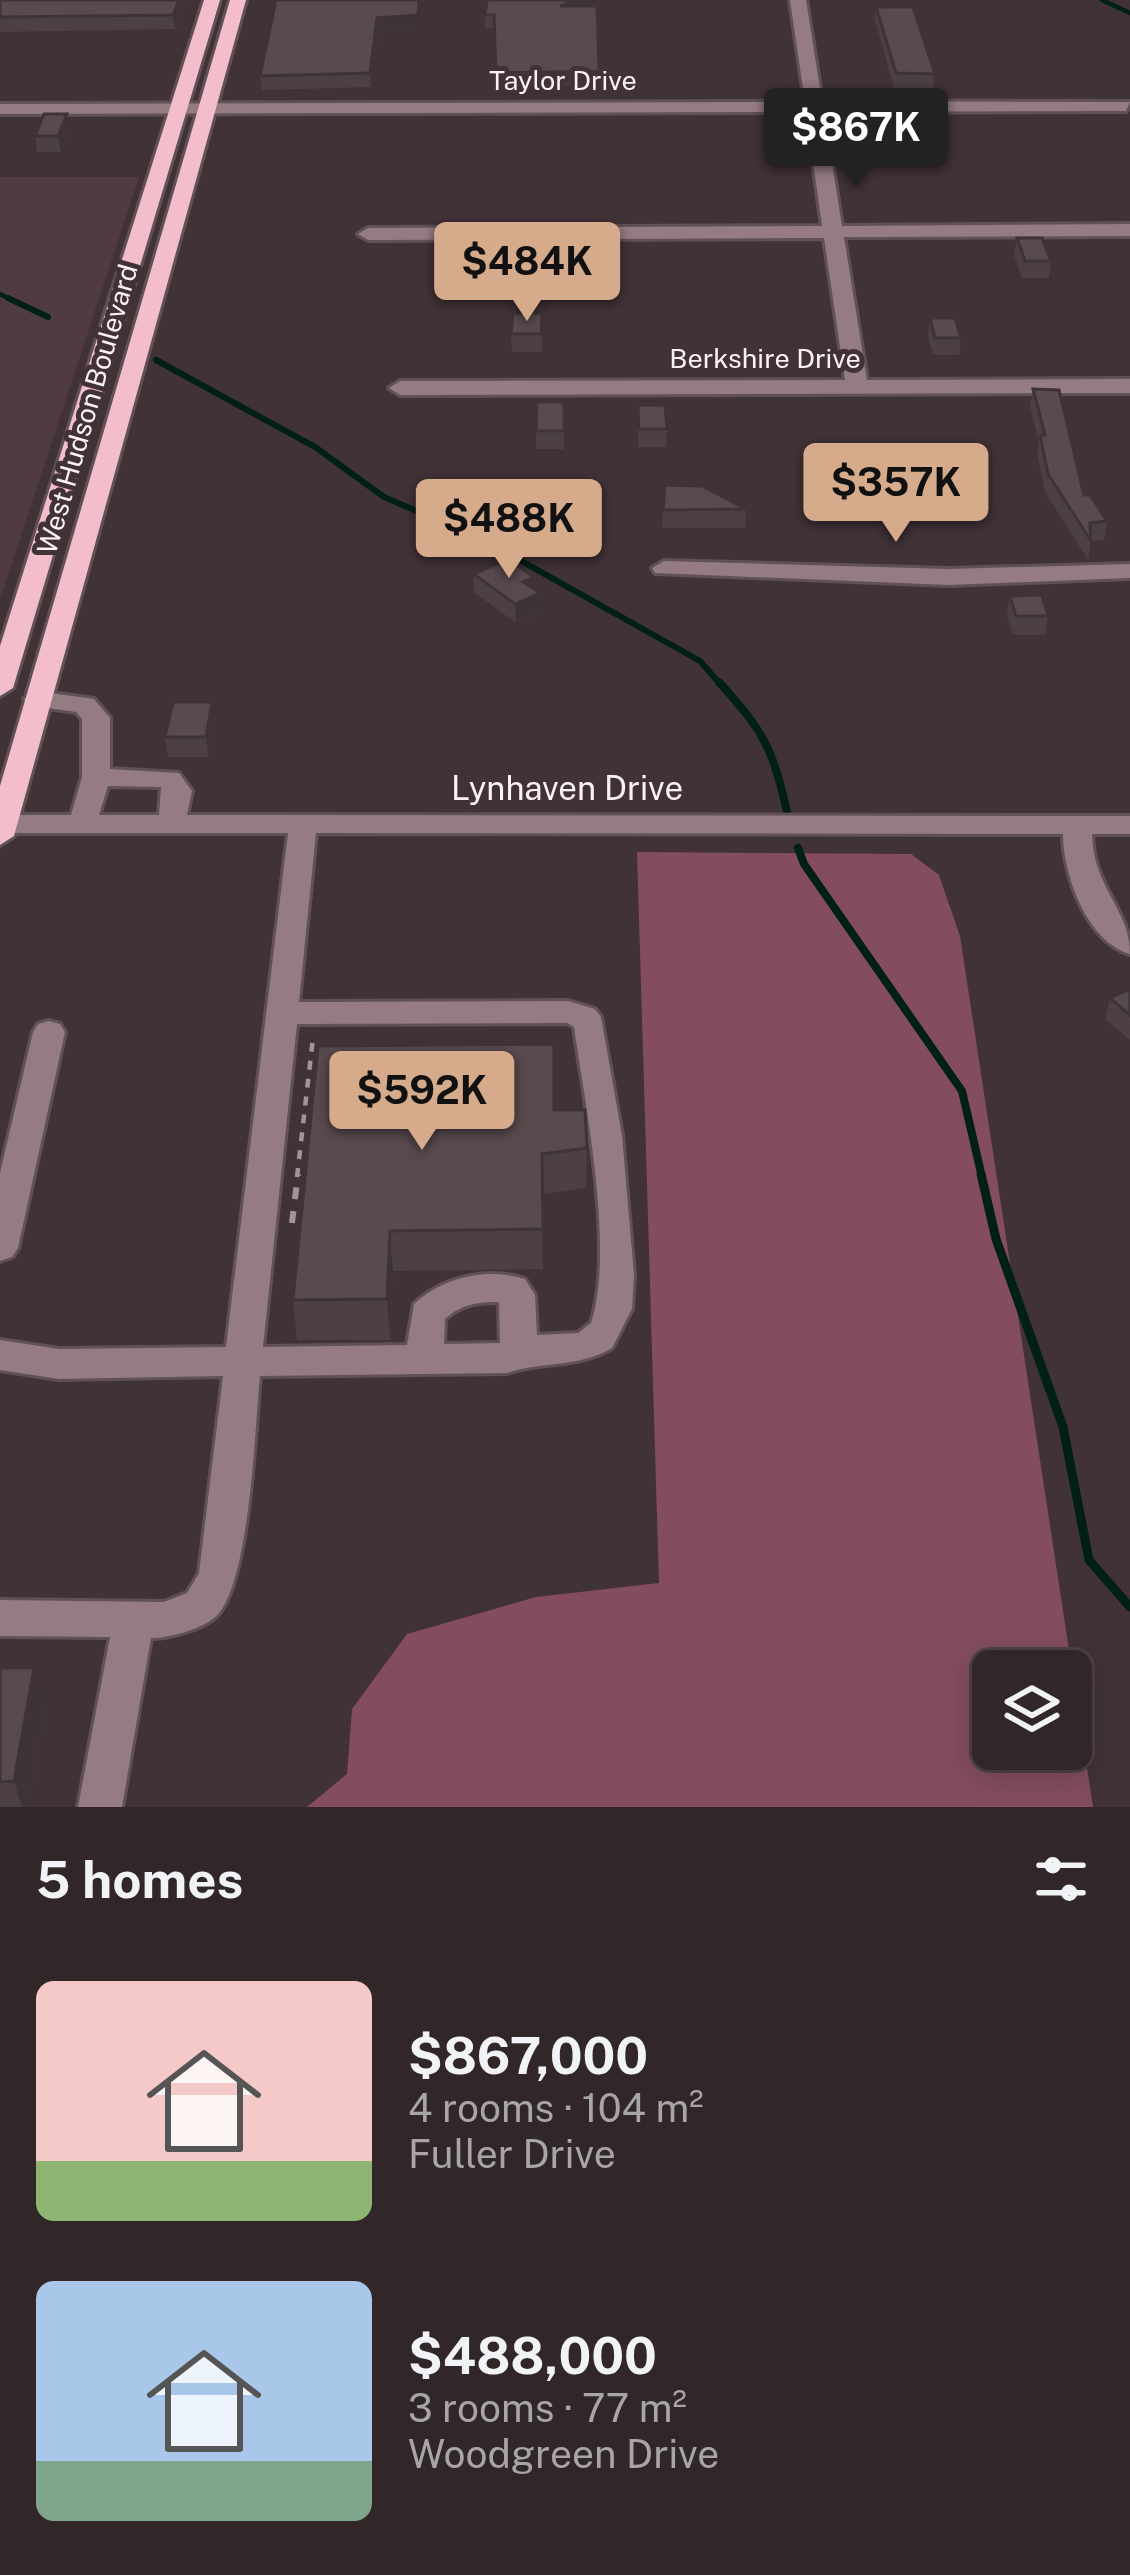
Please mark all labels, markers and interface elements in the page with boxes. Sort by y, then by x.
street label: Taylor Drive [489,64,637,96]
pin: $867K [772,88,940,190]
text: $867K [791,104,921,150]
pin: $484K [443,222,611,324]
text: $484K [461,238,593,284]
street label: West Hudson Boulevard [30,260,144,558]
street label: Berkshire Drive [669,342,861,374]
pin: $357K [812,443,980,545]
text: $357K [830,459,962,505]
pin: $488K [425,479,593,581]
text: $488K [443,495,575,541]
street label: Lynhaven Drive [451,769,683,807]
pin: $592K [338,1051,506,1153]
text: $592K [356,1067,488,1113]
map controls [972,1650,1092,1770]
button: layers [972,1650,1092,1770]
icon: filters [1028,1846,1094,1912]
text: 5 homes [36,1850,243,1909]
text: $867,000 [408,2026,648,2085]
icon: home [132,2029,276,2173]
text: 4 rooms · 104 m² [408,2085,704,2131]
text: Fuller Drive [408,2131,616,2177]
text: $488,000 [408,2326,657,2385]
icon: home [132,2329,276,2473]
text: 3 rooms · 77 m² [408,2385,687,2431]
text: Woodgreen Drive [408,2431,719,2477]

